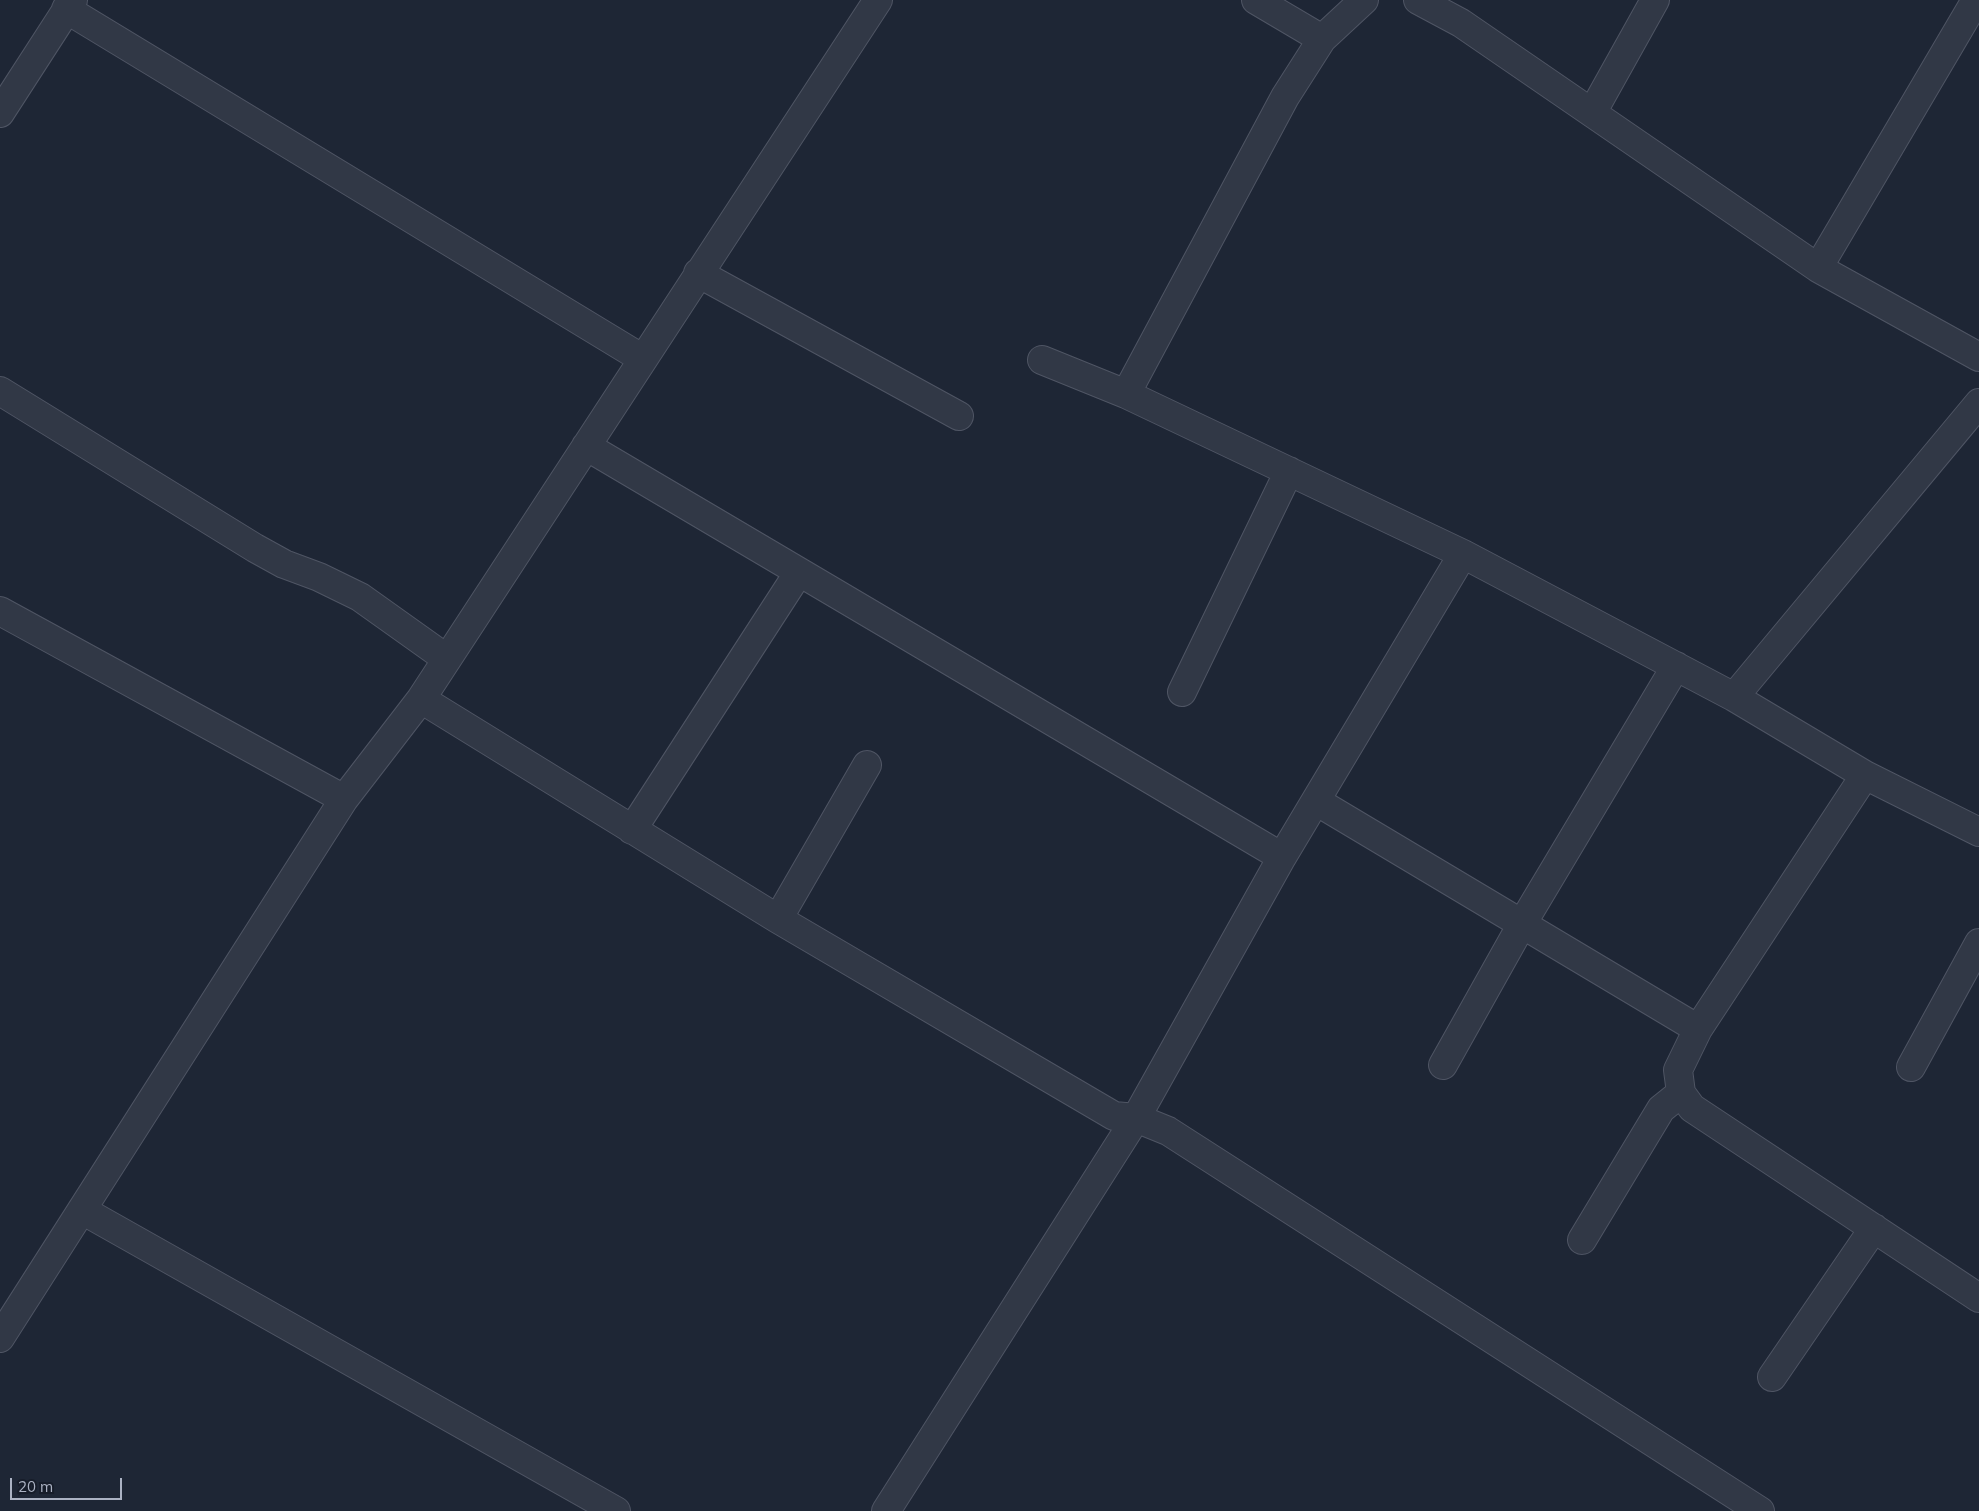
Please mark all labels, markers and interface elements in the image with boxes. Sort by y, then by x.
scale bar [12,1468,125,1500]
text: 20 m [18,1477,53,1496]

